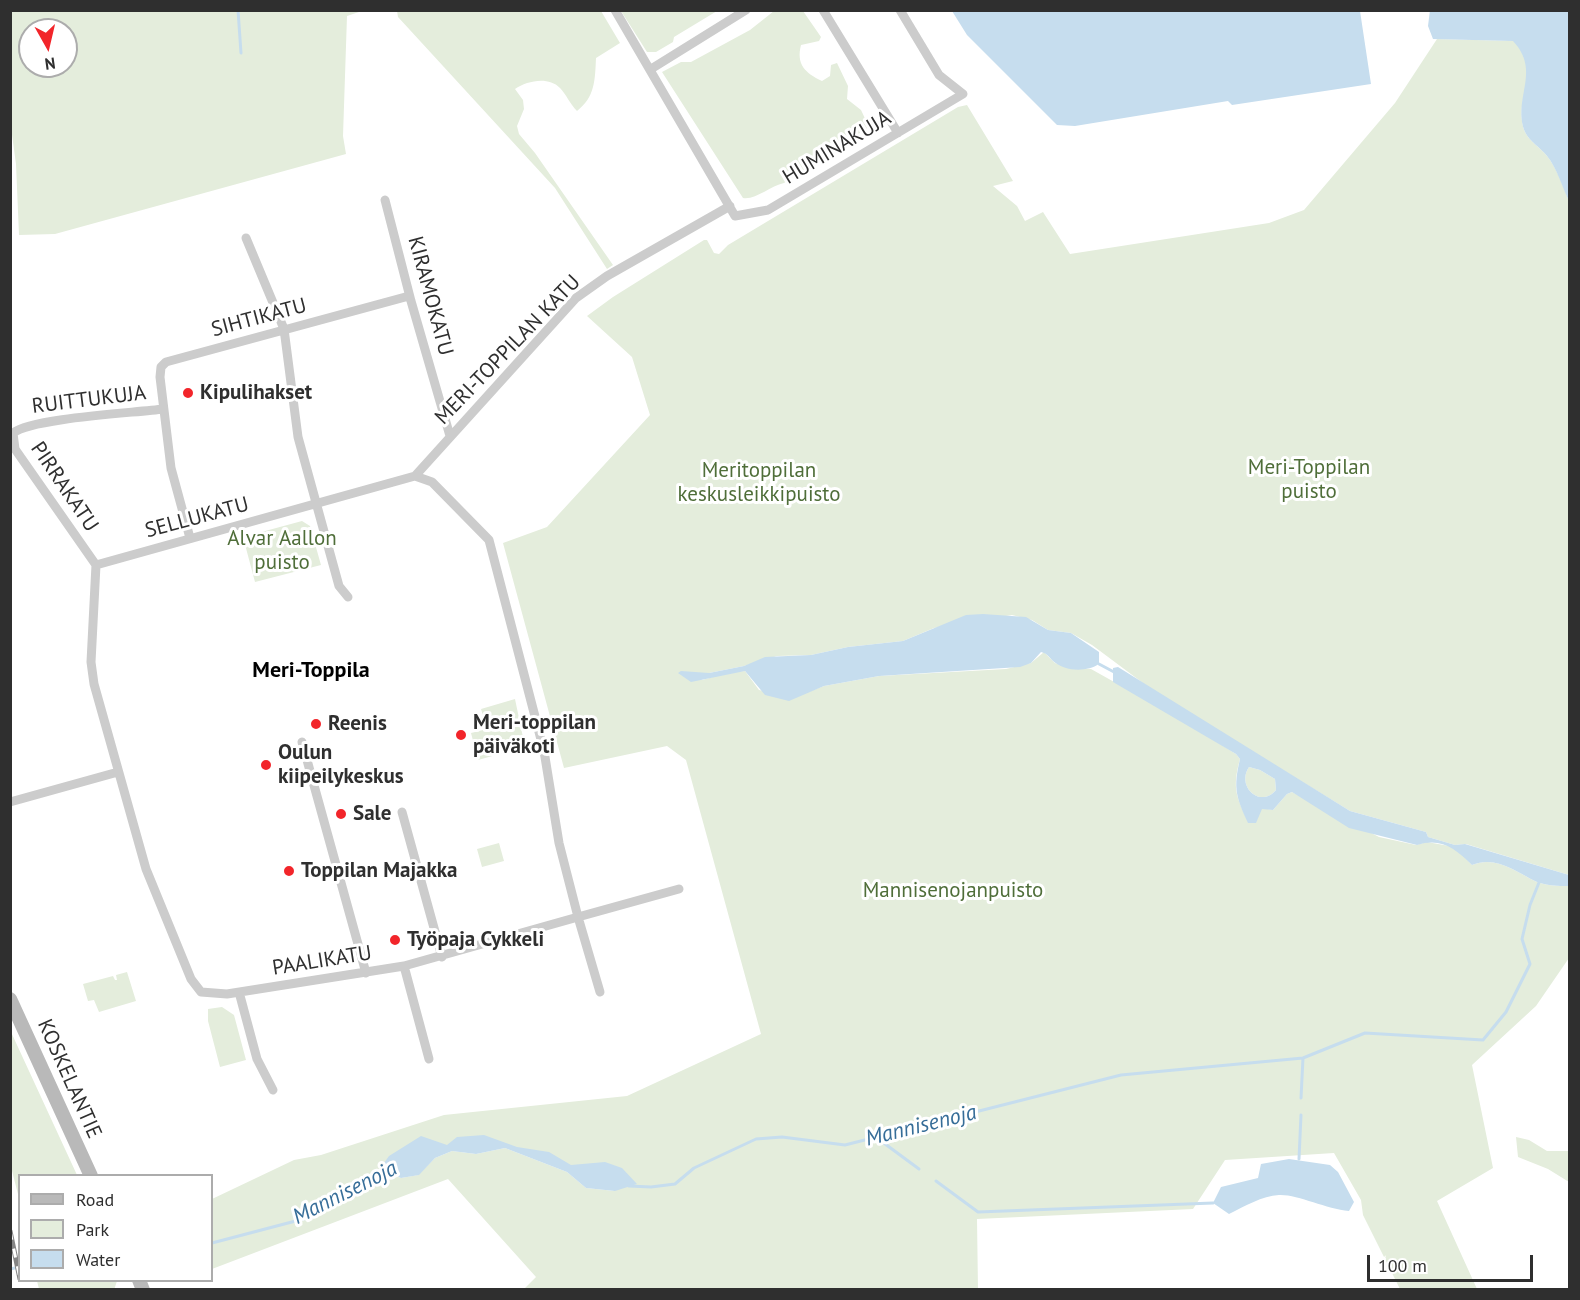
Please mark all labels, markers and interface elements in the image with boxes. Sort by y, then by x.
north arrow [18,18,78,78]
text: N [44,53,57,74]
street label: HUMINAKUJA [778,106,896,190]
street label: KIRAMOKATU [402,234,458,358]
street label: MERI-TOPPILAN KATU [430,270,586,430]
street label: SIHTIKATU [209,293,309,343]
place label: Kipulihakset [200,380,312,406]
street label: RUITTUKUJA [31,381,147,419]
marker: Kipulihakset [181,386,195,400]
street label: PIRRAKATU [25,437,103,537]
park label: Meri-Toppilan puisto [1248,455,1370,505]
park label: Meritoppilan keskusleikkipuisto [677,458,841,508]
street label: SELLUKATU [142,492,252,544]
park label: Alvar Aallon puisto [227,526,337,576]
district label: Meri-Toppila [252,658,370,684]
place label: Meri-toppilan päiväkoti [473,710,596,760]
place label: Reenis [328,711,387,737]
marker: Reenis [309,717,323,731]
marker: Meri-toppilan päiväkoti [454,728,468,742]
place label: Oulun kiipeilykeskus [278,740,404,790]
marker: Oulun kiipeilykeskus [259,758,273,772]
place label: Sale [353,801,391,827]
marker: Sale [334,807,348,821]
place label: Toppilan Majakka [301,858,457,884]
marker: Toppilan Majakka [282,864,296,878]
park label: Mannisenojanpuisto [863,878,1043,904]
place label: Työpaja Cykkeli [407,927,544,953]
marker: Työpaja Cykkeli [388,933,402,947]
street label: PAALIKATU [270,941,374,981]
street label: KOSKELANTIE [32,1016,106,1142]
water label: Mannisenoja [863,1099,979,1153]
water label: Mannisenoja [288,1155,402,1231]
legend [18,1174,213,1282]
text: Road [76,1188,114,1211]
text: Park [76,1218,109,1241]
scale bar [1370,1243,1536,1281]
text: Water [76,1248,120,1271]
text: 100 m [1378,1254,1427,1277]

